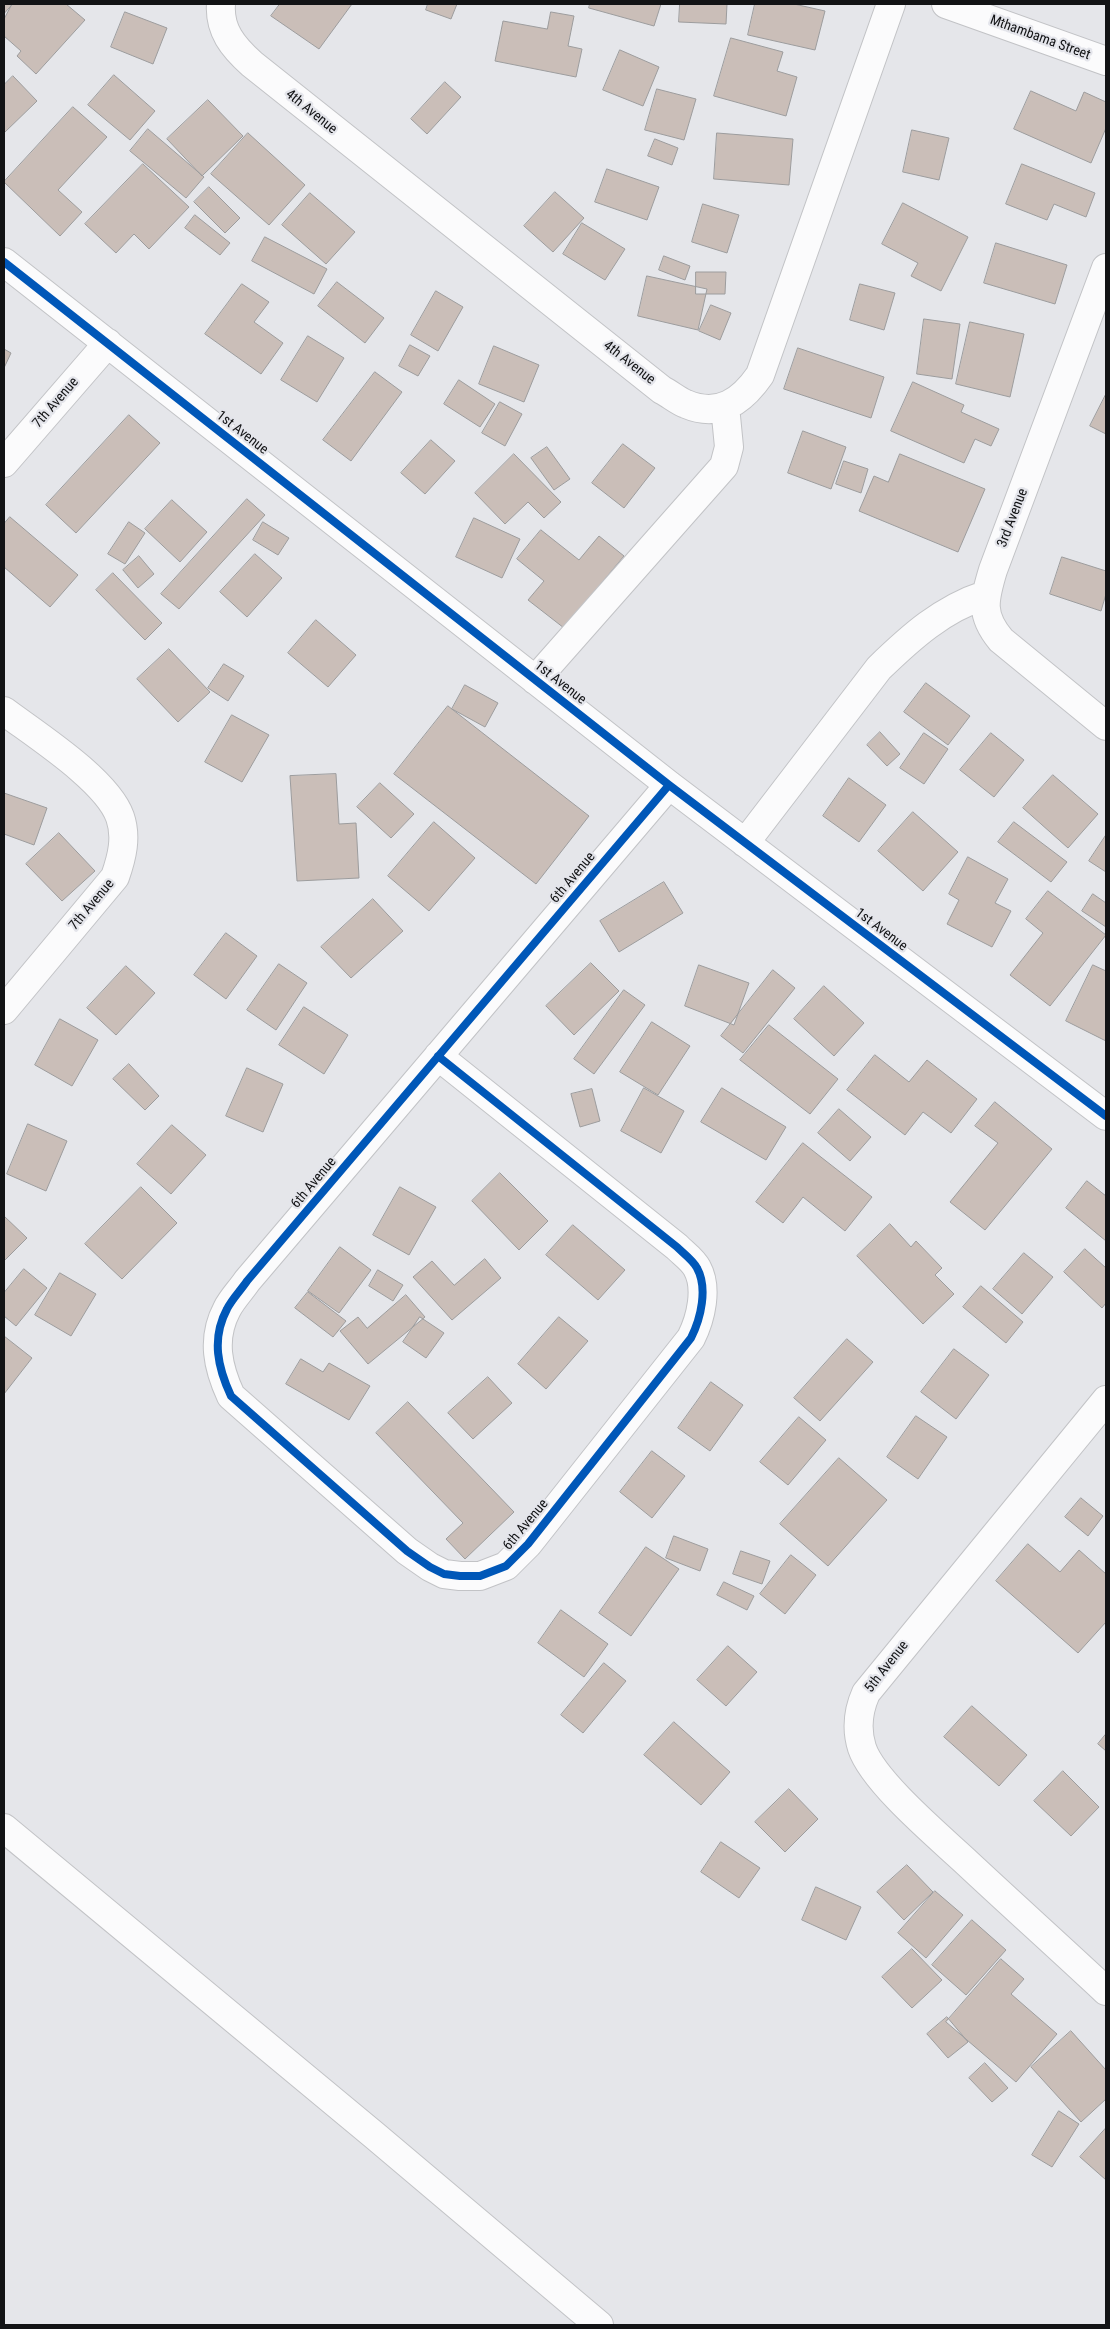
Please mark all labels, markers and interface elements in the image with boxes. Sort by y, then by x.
street label: Mthambama Street [988,12,1092,64]
street label: 4th Avenue [282,86,340,138]
street label: 4th Avenue [600,338,658,388]
street label: 7th Avenue [30,374,82,432]
street label: 1st Avenue [213,408,271,458]
street label: 3rd Avenue [994,486,1032,550]
street label: 1st Avenue [531,658,589,708]
street label: 6th Avenue [547,849,599,907]
street label: 7th Avenue [66,876,118,934]
street label: 1st Avenue [852,905,910,955]
street label: 6th Avenue [288,1154,340,1212]
street label: 6th Avenue [500,1496,552,1554]
street label: 5th Avenue [862,1638,912,1696]

